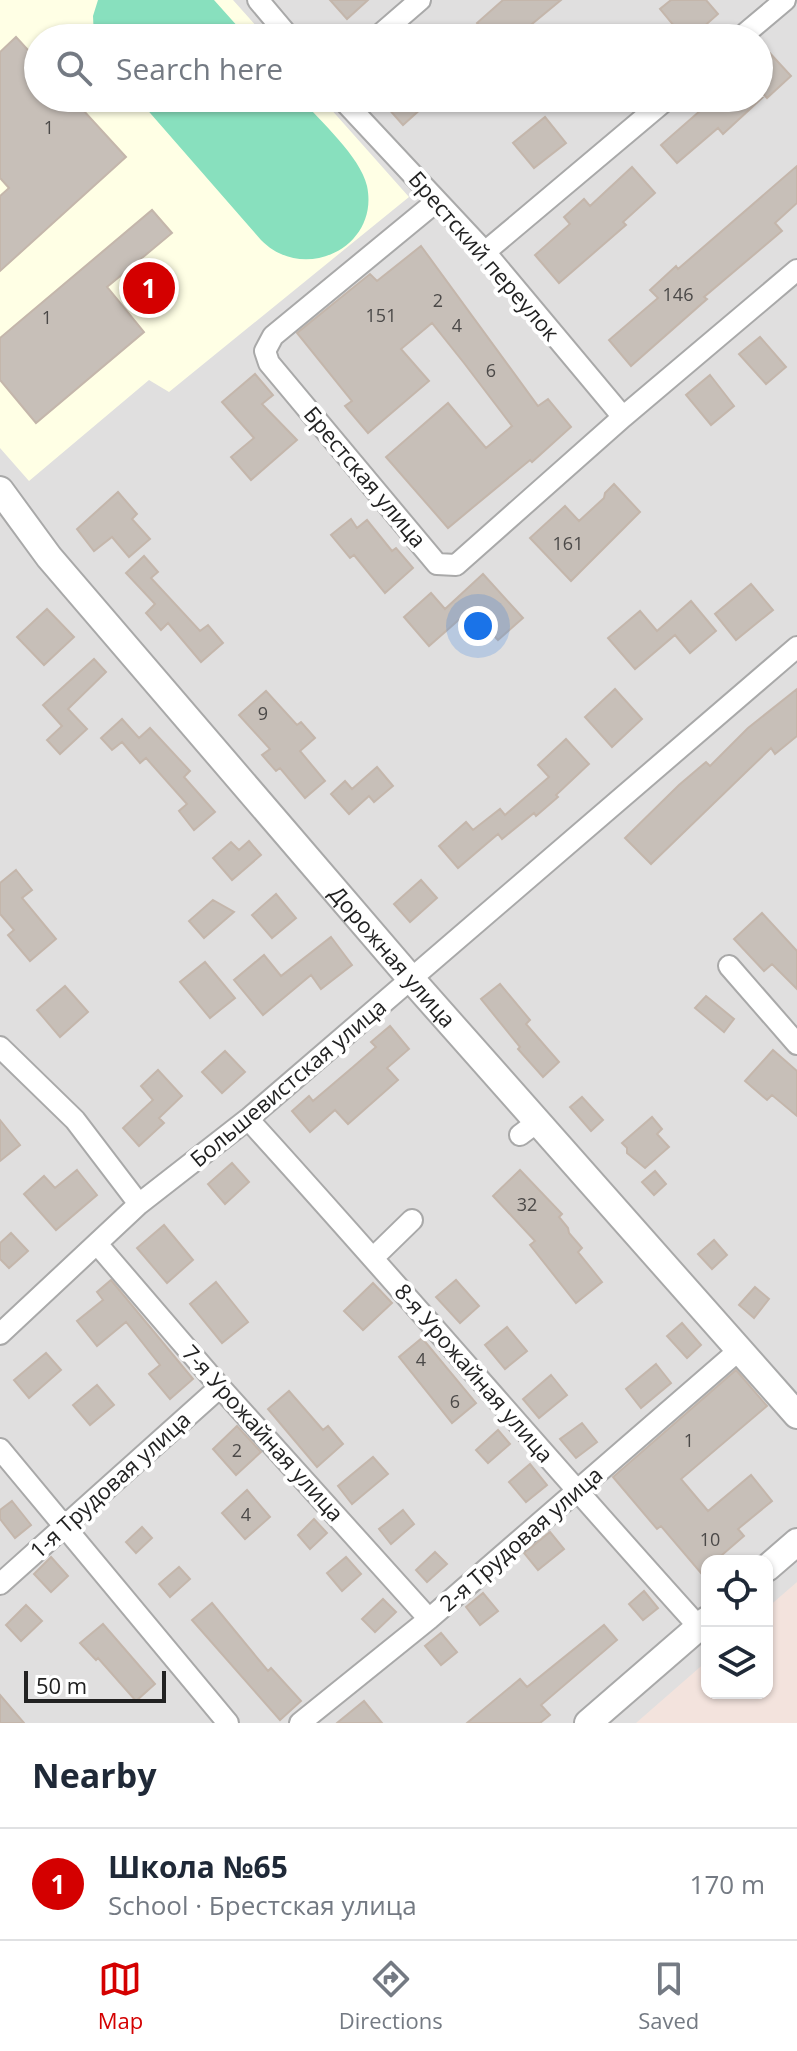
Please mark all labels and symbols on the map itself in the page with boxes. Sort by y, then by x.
house number: 1 [44,115,54,139]
street label: Брестский переулок [403,164,567,347]
pin: 1 [123,258,175,318]
house number: 146 [663,282,693,306]
house number: 2 [433,288,443,312]
house number: 151 [366,303,396,327]
house number: 1 [42,305,52,329]
house number: 4 [452,313,462,337]
house number: 6 [486,358,496,382]
street label: Брестская улица [298,399,434,553]
house number: 161 [553,531,583,555]
your location [458,606,498,646]
house number: 9 [258,701,268,725]
street label: Дорожная улица [323,879,463,1033]
street label: Большевистская улица [183,991,392,1173]
house number: 32 [517,1192,537,1216]
street label: 8-я Урожайная улица [389,1277,561,1468]
street label: 7-я Урожайная улица [176,1338,351,1527]
house number: 4 [416,1347,426,1371]
house number: 6 [450,1389,460,1413]
street label: 1-я Трудовая улица [23,1404,196,1564]
house number: 1 [684,1428,694,1452]
house number: 2 [232,1438,242,1462]
street label: 2-я Трудовая улица [433,1459,608,1617]
house number: 4 [241,1502,251,1526]
house number: 10 [700,1527,720,1551]
scale bar [24,1667,166,1703]

